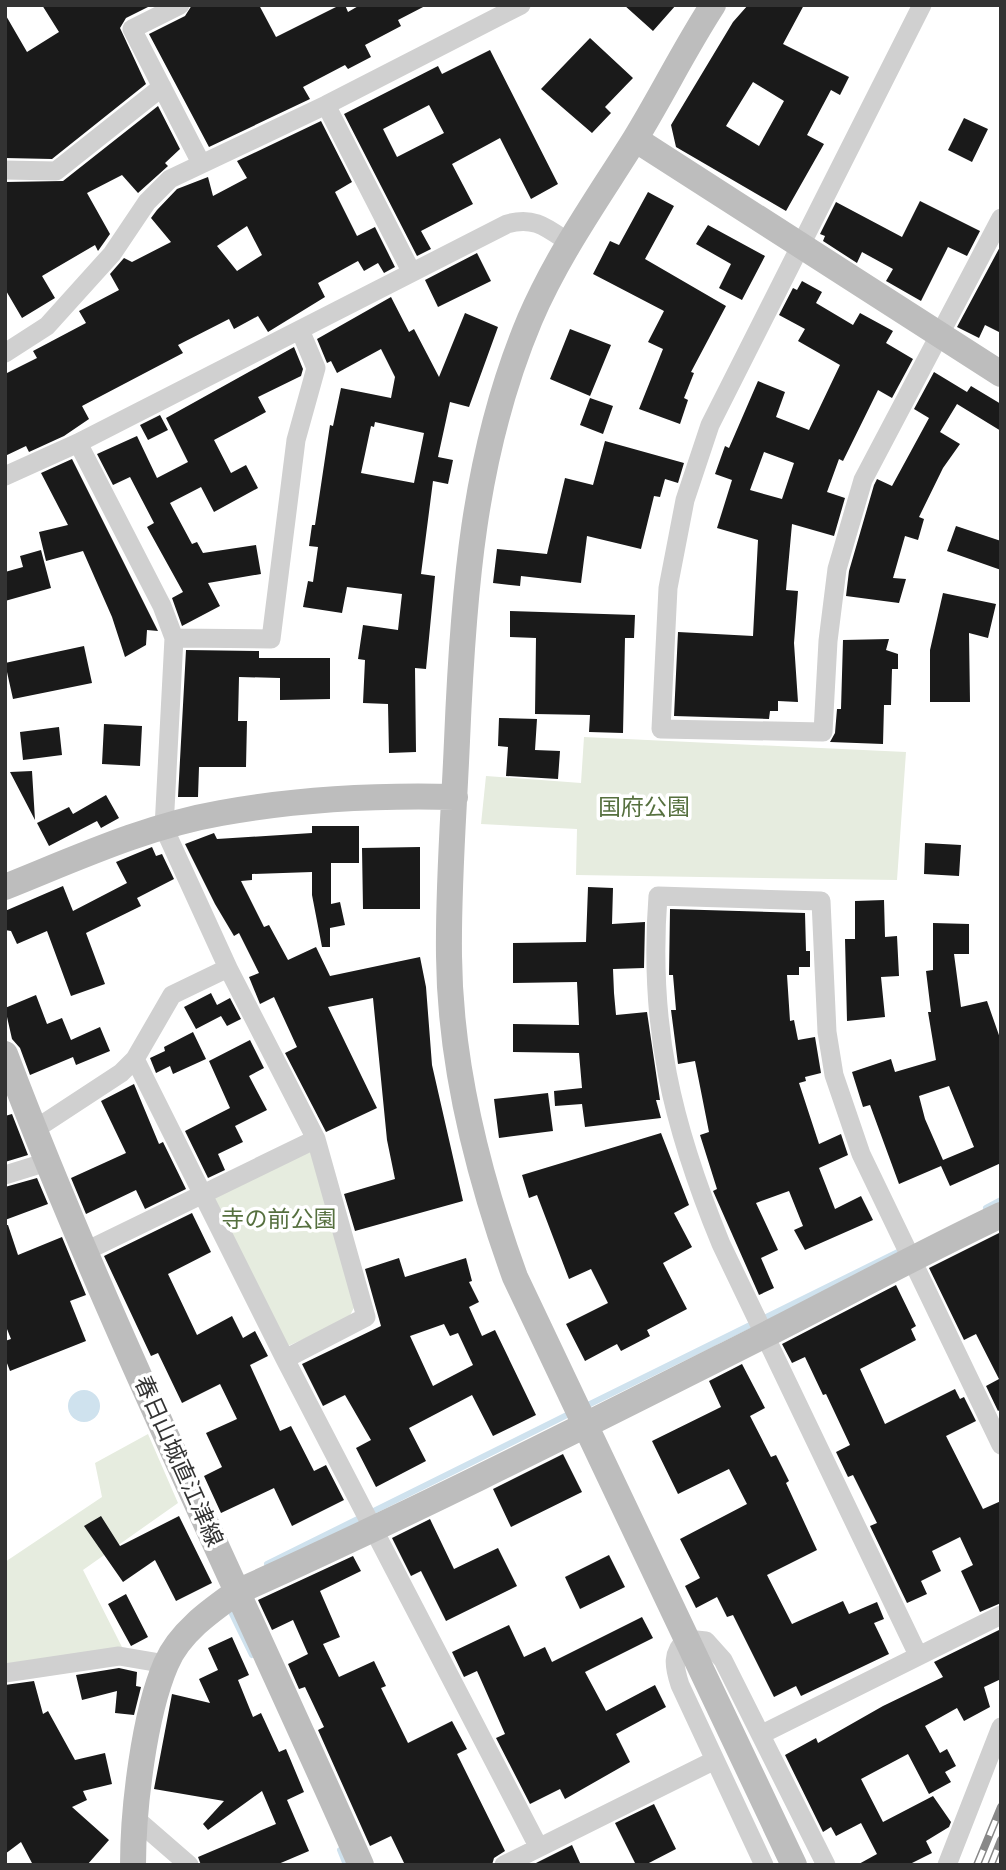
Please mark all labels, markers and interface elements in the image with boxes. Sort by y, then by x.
park label: 国府公園 [598,794,690,820]
park label: 寺の前公園 [222,1206,337,1232]
street label: 春日山城直江津線 [130,1372,228,1550]

